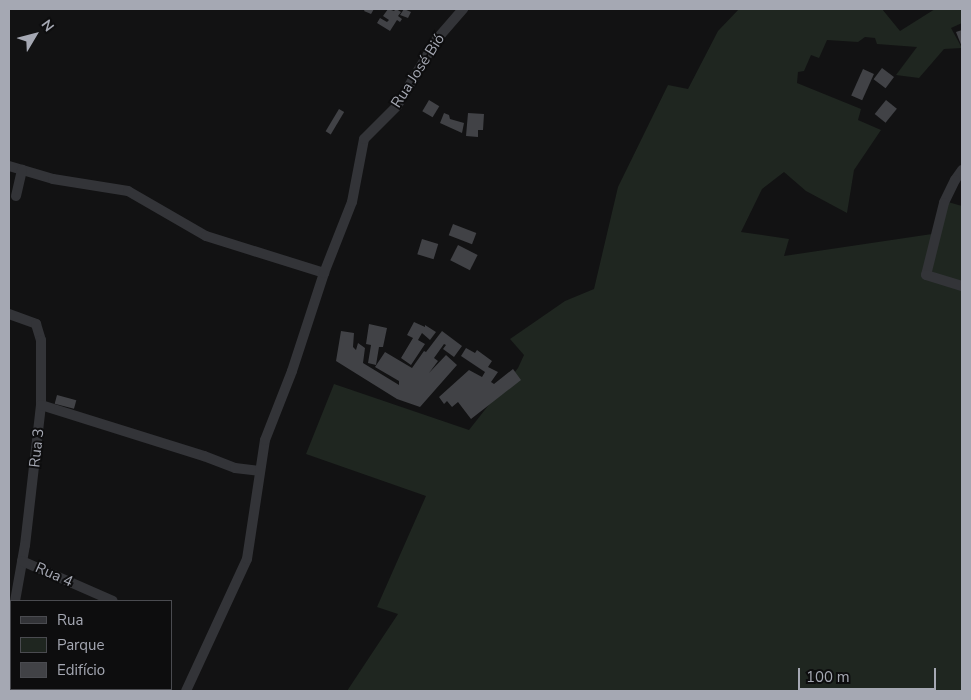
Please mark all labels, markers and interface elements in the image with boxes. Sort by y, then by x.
north arrow [10,10,60,60]
text: N [37,16,58,36]
street label: Rua José Bió [387,31,449,111]
street label: Rua 3 [26,428,48,468]
street label: Rua 4 [32,559,76,591]
legend [10,600,172,690]
text: Rua [57,610,83,630]
text: Parque [57,635,105,655]
scale bar [801,658,938,690]
text: Edifício [57,660,105,680]
text: 100 m [806,667,850,687]

